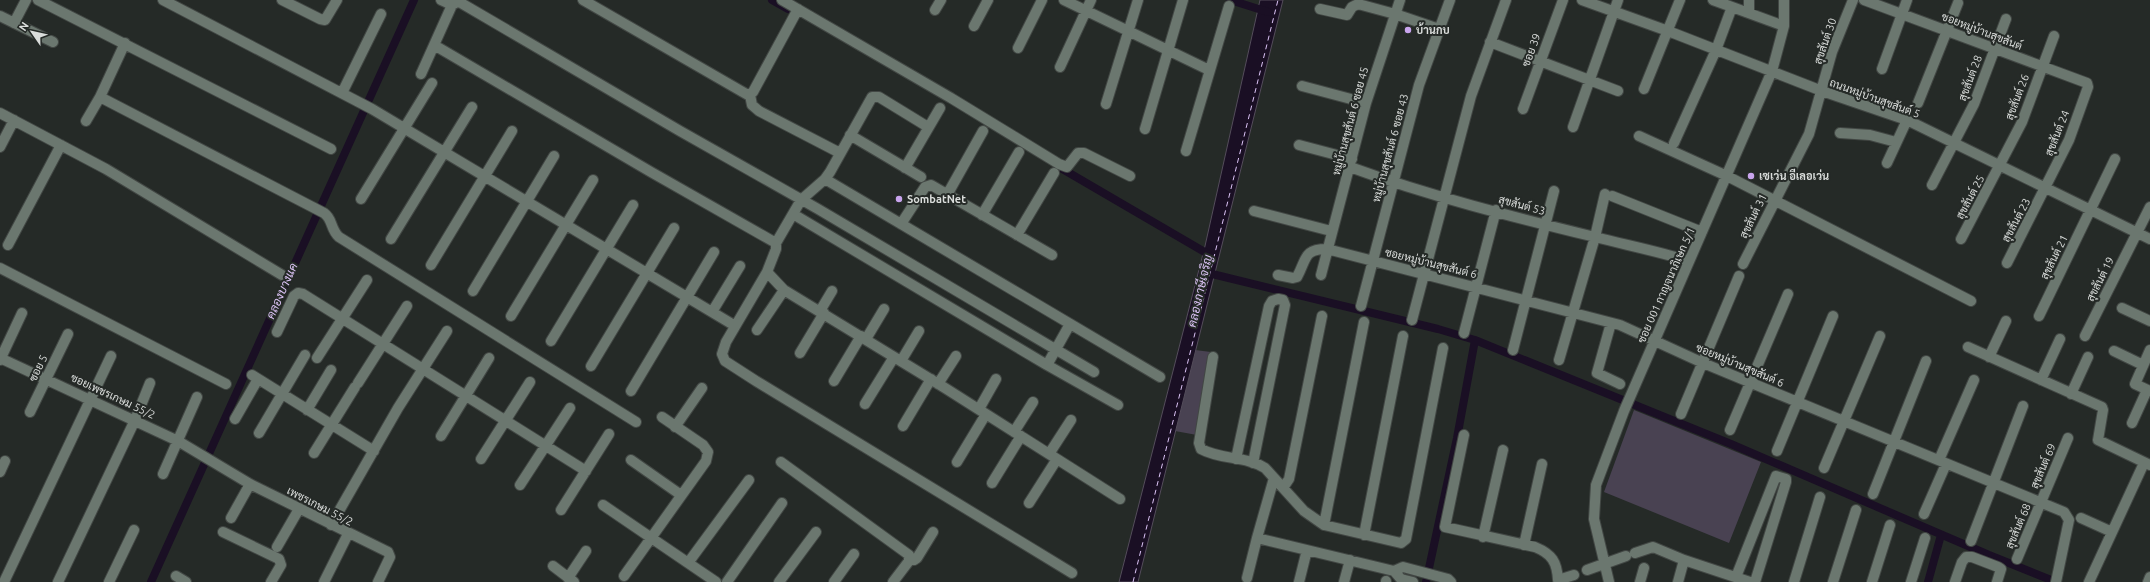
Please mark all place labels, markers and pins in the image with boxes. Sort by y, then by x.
place label: บ้านกบ [1416,22,1450,36]
marker: บ้านกบ [1403,25,1413,35]
place label: เซเว่น อีเลอเว่น [1759,168,1829,182]
marker: เซเว่น อีเลอเว่น [1746,171,1756,181]
place label: SombatNet [907,193,966,205]
marker: SombatNet [894,194,904,204]

